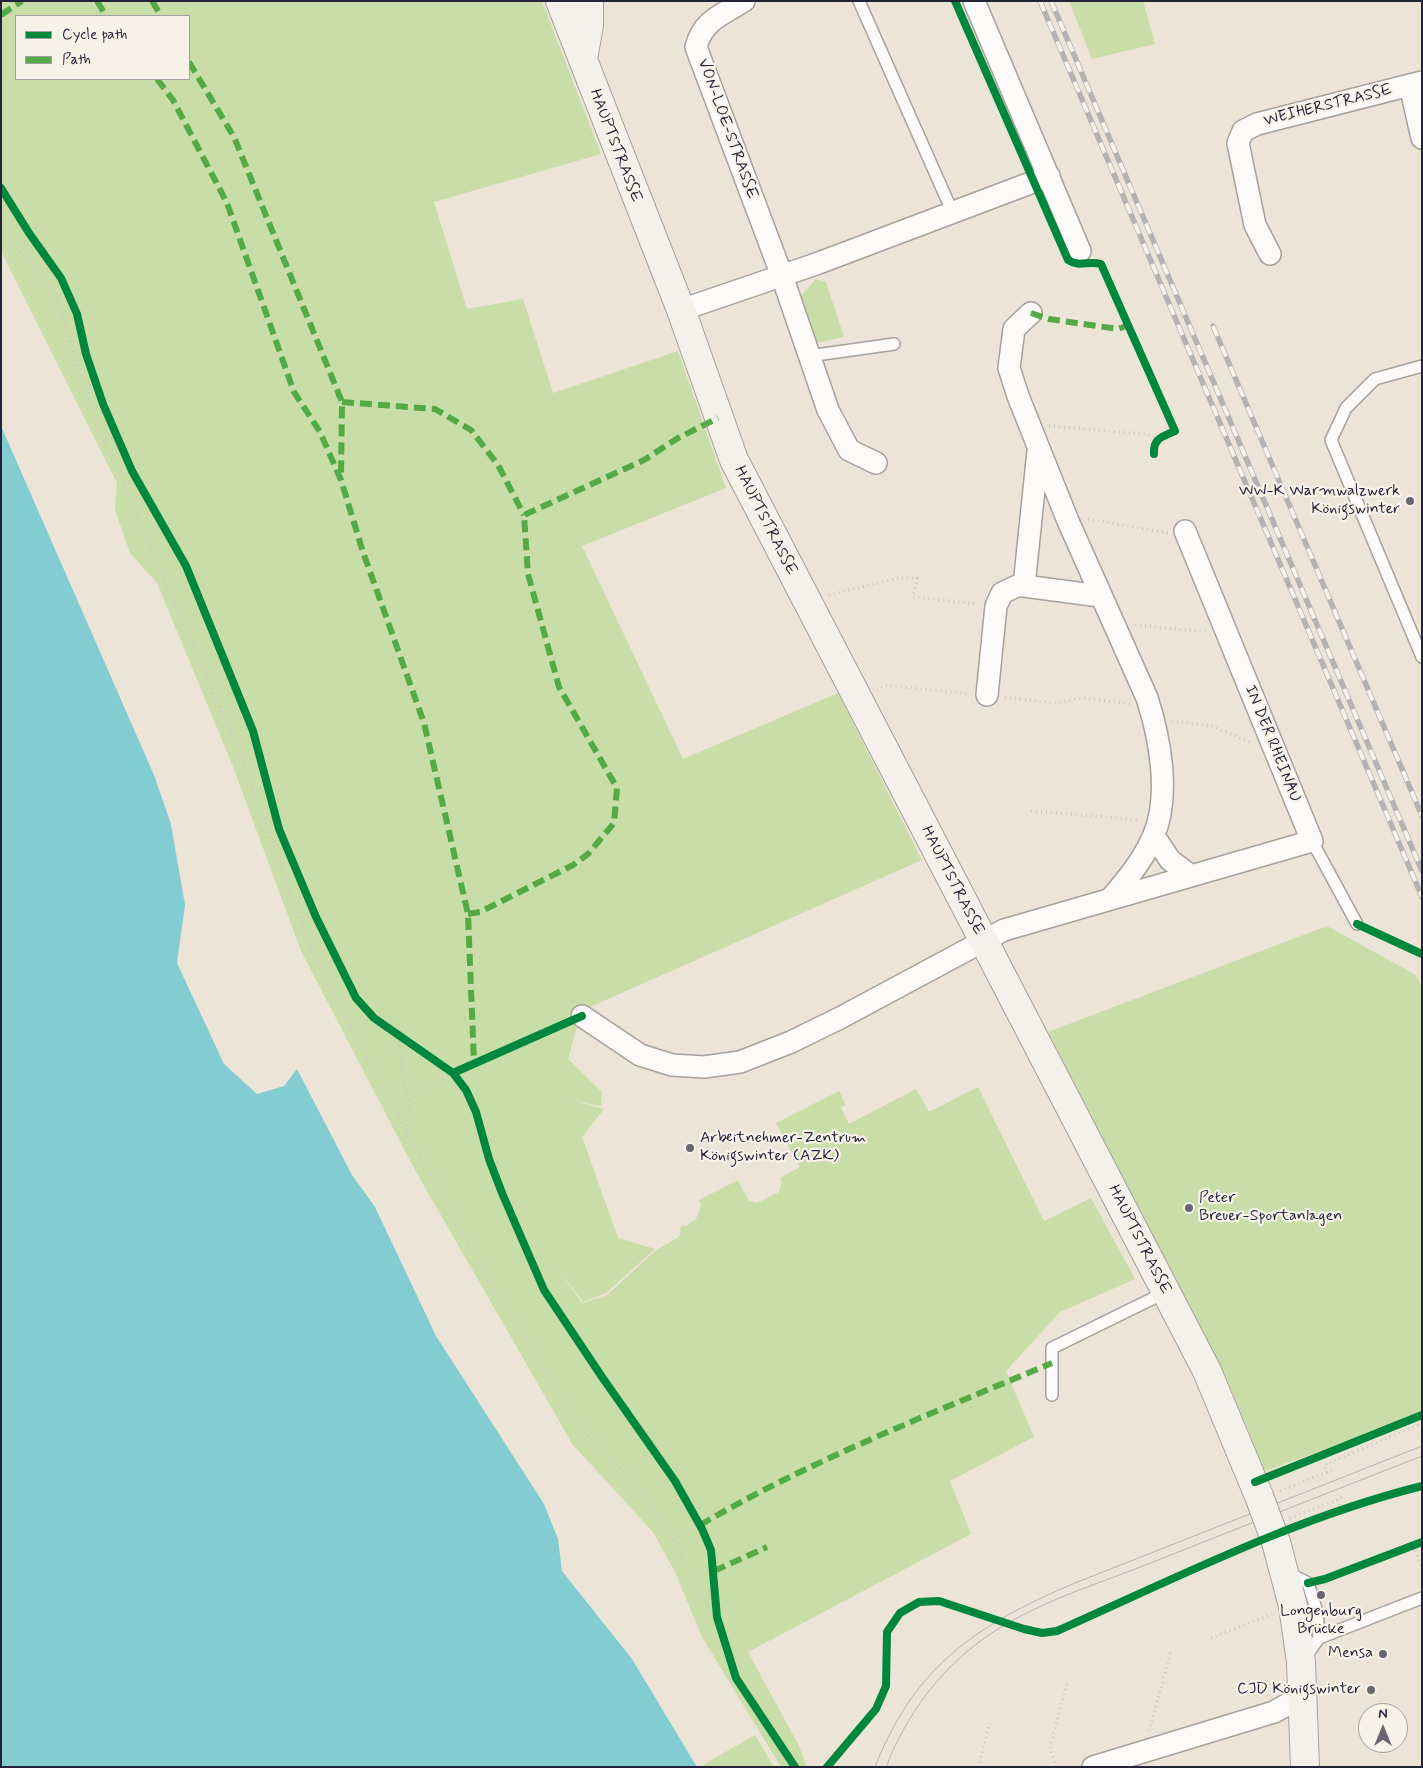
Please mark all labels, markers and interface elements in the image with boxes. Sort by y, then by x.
legend [15,15,190,80]
text: Cycle path [62,25,127,45]
text: Path [62,50,91,70]
street label: VON-LOE-STRASSE [693,56,761,202]
street label: WEIHERSTRASSE [1262,81,1394,131]
street label: HAUPTSTRASSE [585,87,645,205]
street label: HAUPTSTRASSE [729,463,801,579]
place label: WW-K Warmwalzwerk Königswinter [1239,482,1400,520]
marker: WW-K Warmwalzwerk Königswinter [1404,495,1416,507]
street label: IN DER RHEINAU [1240,683,1304,805]
street label: HAUPTSTRASSE [916,823,988,939]
place label: Arbeitnehmer-Zentrum Königswinter (AZK) [700,1129,866,1167]
marker: Arbeitnehmer-Zentrum Königswinter (AZK) [684,1142,696,1154]
street label: HAUPTSTRASSE [1103,1182,1175,1298]
place label: Peter Breuer-Sportanlagen [1199,1189,1342,1227]
marker: Peter Breuer-Sportanlagen [1183,1202,1195,1214]
marker: Longenburg Brücke [1315,1589,1327,1601]
place label: Longenburg Brücke [1280,1602,1362,1640]
place label: Mensa [1328,1644,1373,1664]
marker: Mensa [1377,1648,1389,1660]
place label: CJD Königswinter [1237,1680,1361,1700]
marker: CJD Königswinter [1365,1684,1377,1696]
north arrow [1358,1703,1408,1753]
text: N [1378,1705,1388,1723]

